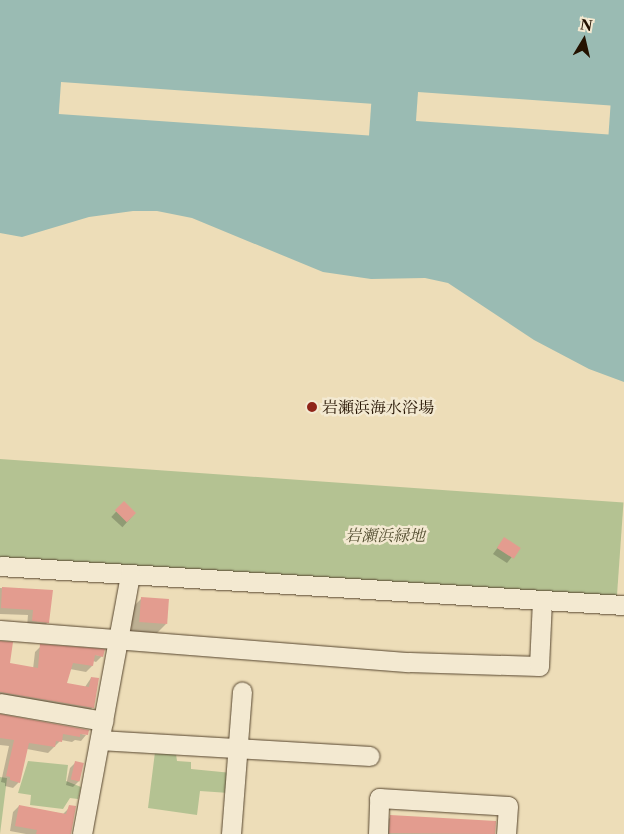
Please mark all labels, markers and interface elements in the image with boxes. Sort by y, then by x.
north arrow [559,15,609,65]
text: N [579,15,594,35]
place label: 岩瀬浜海水浴場 [322,397,434,417]
marker: 岩瀬浜海水浴場 [306,401,318,413]
park label: 岩瀬浜緑地 [345,525,425,545]

